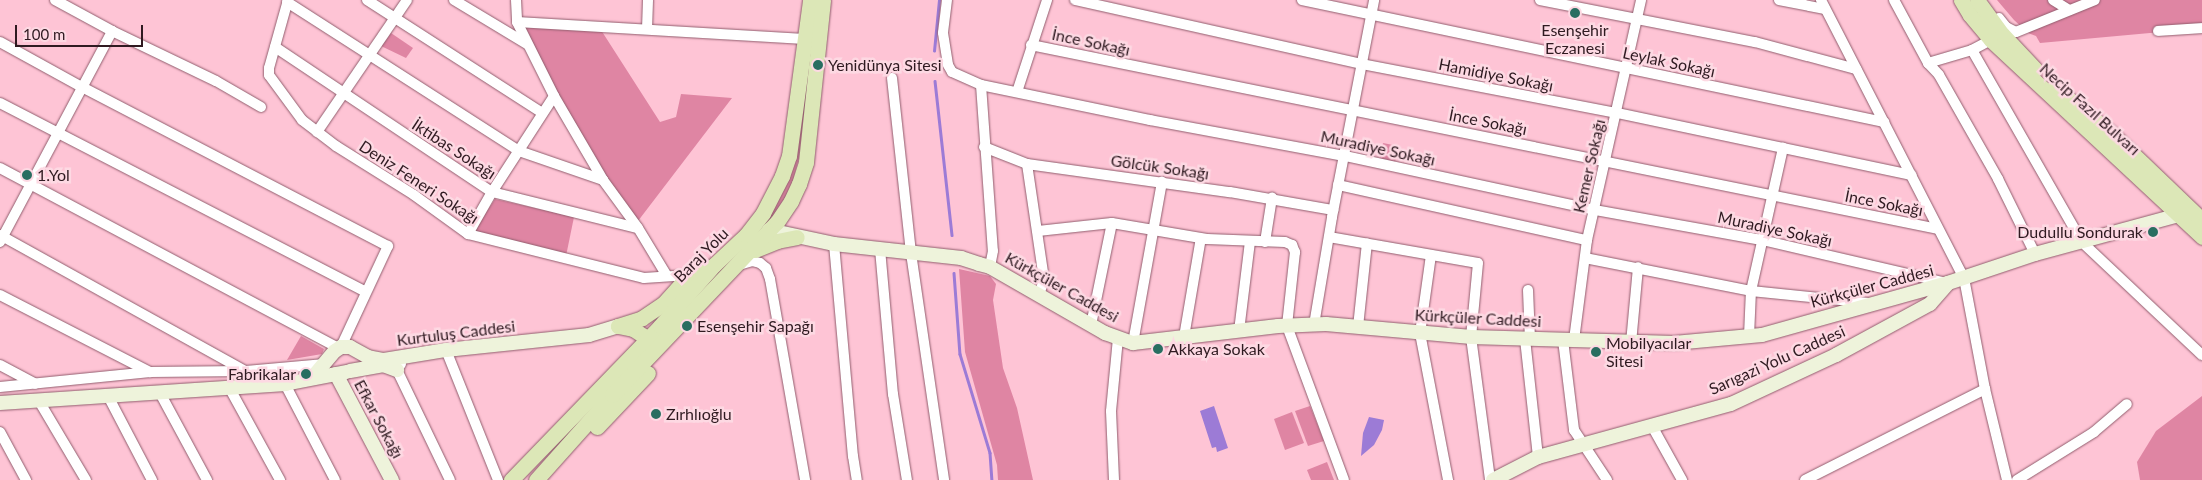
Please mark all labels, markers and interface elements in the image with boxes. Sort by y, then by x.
marker: Esenşehir Eczanesi [1569,7,1581,19]
scale bar [18,15,145,47]
place label: Esenşehir Eczanesi [1541,20,1609,58]
street label: İnce Sokağı [1050,24,1132,60]
text: 100 m [23,25,65,43]
street label: Leylak Sokağı [1621,43,1717,81]
street label: Hamidiye Sokağı [1437,54,1555,96]
place label: Yenidünya Sitesi [828,55,942,75]
marker: Yenidünya Sitesi [812,59,824,71]
street label: Necip Fazıl Bulvarı [2036,59,2144,159]
street label: İnce Sokağı [1447,105,1529,139]
street label: İktibas Sokağı [408,115,500,183]
street label: Kemer Sokağı [1569,117,1609,215]
street label: Muradiye Sokağı [1319,126,1437,170]
street label: Deniz Feneri Sokağı [356,136,482,228]
street label: Gölcük Sokağı [1110,151,1210,183]
place label: 1.Yol [37,165,70,185]
marker: 1.Yol [21,169,33,181]
street label: İnce Sokağı [1843,186,1925,220]
street label: Muradiye Sokağı [1716,207,1834,251]
place label: Dudullu Sondurak [2017,222,2143,242]
street label: Baraj Yolu [670,224,732,286]
marker: Dudullu Sondurak [2147,226,2159,238]
street label: Kürkçüler Caddesi [1002,248,1122,326]
street label: Kürkçüler Caddesi [1808,260,1936,312]
street label: Kürkçüler Caddesi [1414,305,1542,331]
street label: Kurtuluş Caddesi [396,316,516,350]
place label: Esenşehir Sapağı [697,316,814,336]
marker: Esenşehir Sapağı [681,320,693,332]
street label: Sarıgazi Yolu Caddesi [1706,321,1848,399]
place label: Mobilyacılar Sitesi [1606,333,1691,371]
place label: Akkaya Sokak [1168,339,1265,359]
marker: Akkaya Sokak [1152,343,1164,355]
marker: Mobilyacılar Sitesi [1590,346,1602,358]
place label: Fabrikalar [228,364,296,384]
marker: Fabrikalar [300,368,312,380]
street label: Efkar Sokağı [350,376,408,462]
place label: Zırhlıoğlu [666,404,732,424]
marker: Zırhlıoğlu [650,408,662,420]

